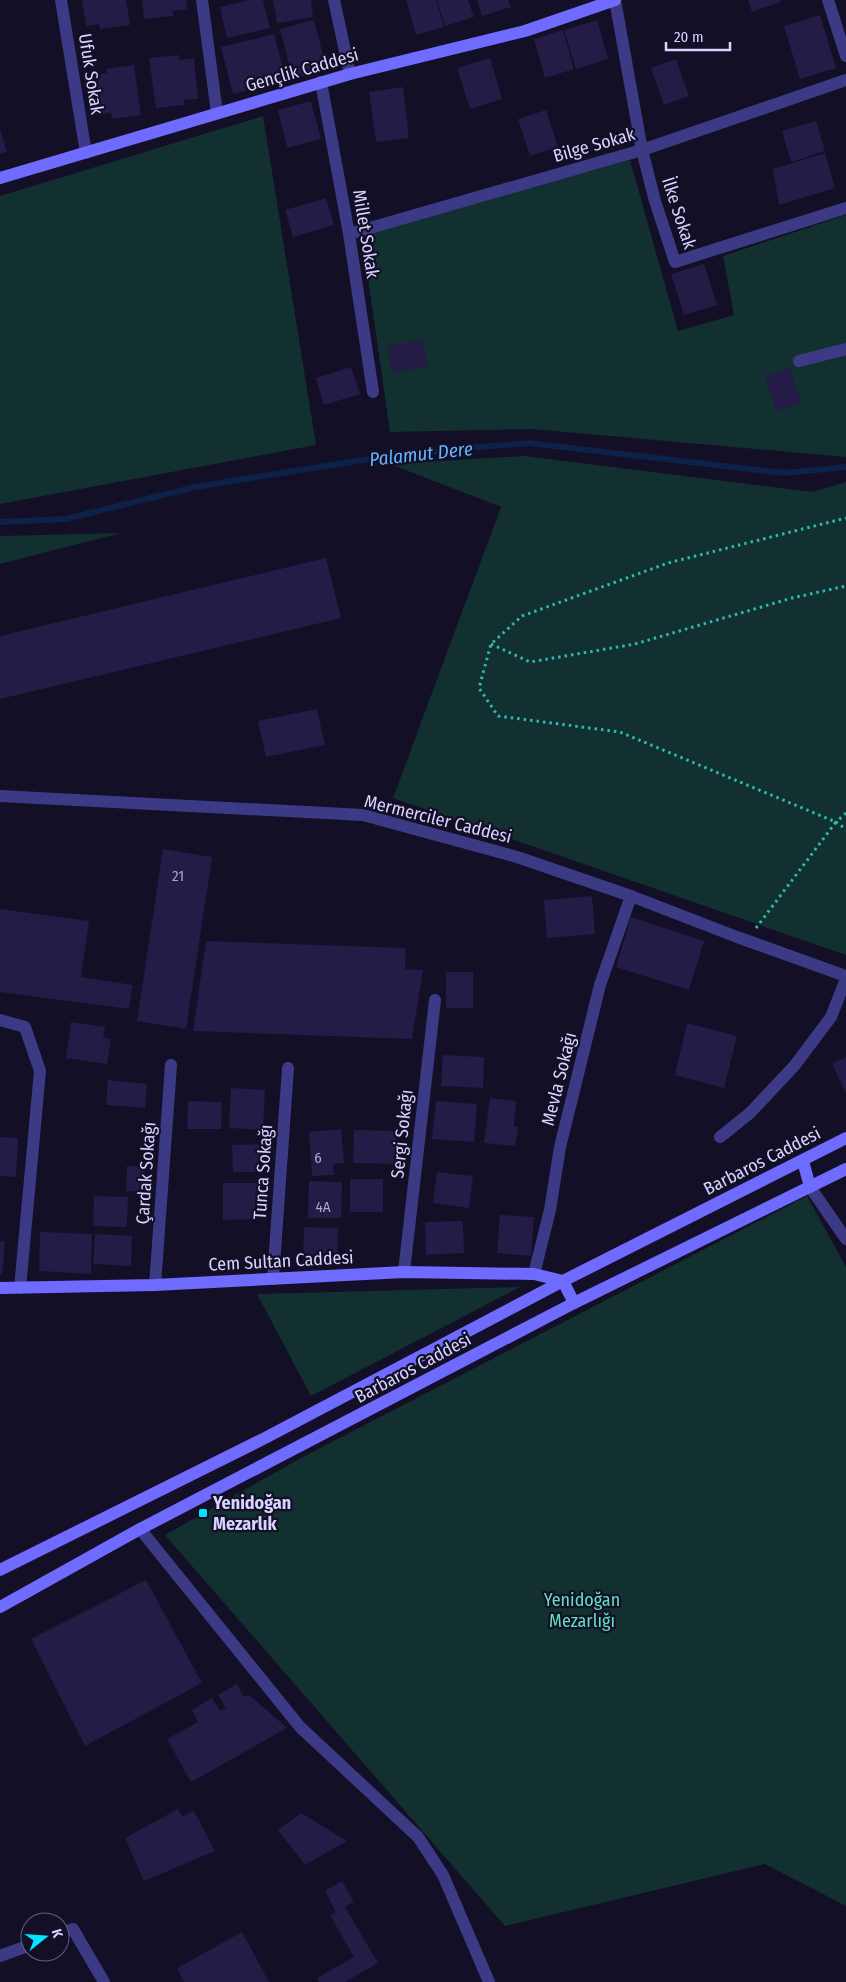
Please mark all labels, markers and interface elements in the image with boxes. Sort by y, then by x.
scale bar [666,20,730,52]
text: 20 m [674,28,704,46]
street label: Ufuk Sokak [74,32,108,117]
street label: Gençlik Caddesi [243,43,361,97]
street label: Bilge Sokak [551,123,638,167]
street label: İlke Sokak [657,174,701,252]
street label: Millet Sokak [348,188,384,281]
water label: Palamut Dere [368,437,474,471]
street label: Mermerciler Caddesi [362,790,514,848]
house number: 21 [172,867,184,885]
street label: Mevla Sokağı [537,1030,581,1128]
street label: Sergi Sokağı [386,1088,418,1180]
street label: Çardak Sokağı [131,1121,161,1225]
street label: Barbaros Caddesi [700,1122,824,1200]
street label: Tunca Sokağı [249,1124,277,1220]
house number: 6 [314,1149,322,1167]
house number: 4A [315,1198,331,1216]
street label: Cem Sultan Caddesi [208,1246,354,1276]
street label: Barbaros Caddesi [351,1328,475,1408]
place label: Yenidoğan Mezarlık [212,1492,291,1535]
marker: Yenidoğan Mezarlık [197,1507,209,1519]
park label: Yenidoğan Mezarlığı [544,1589,620,1632]
north arrow [20,1912,70,1962]
text: K [48,1927,67,1941]

